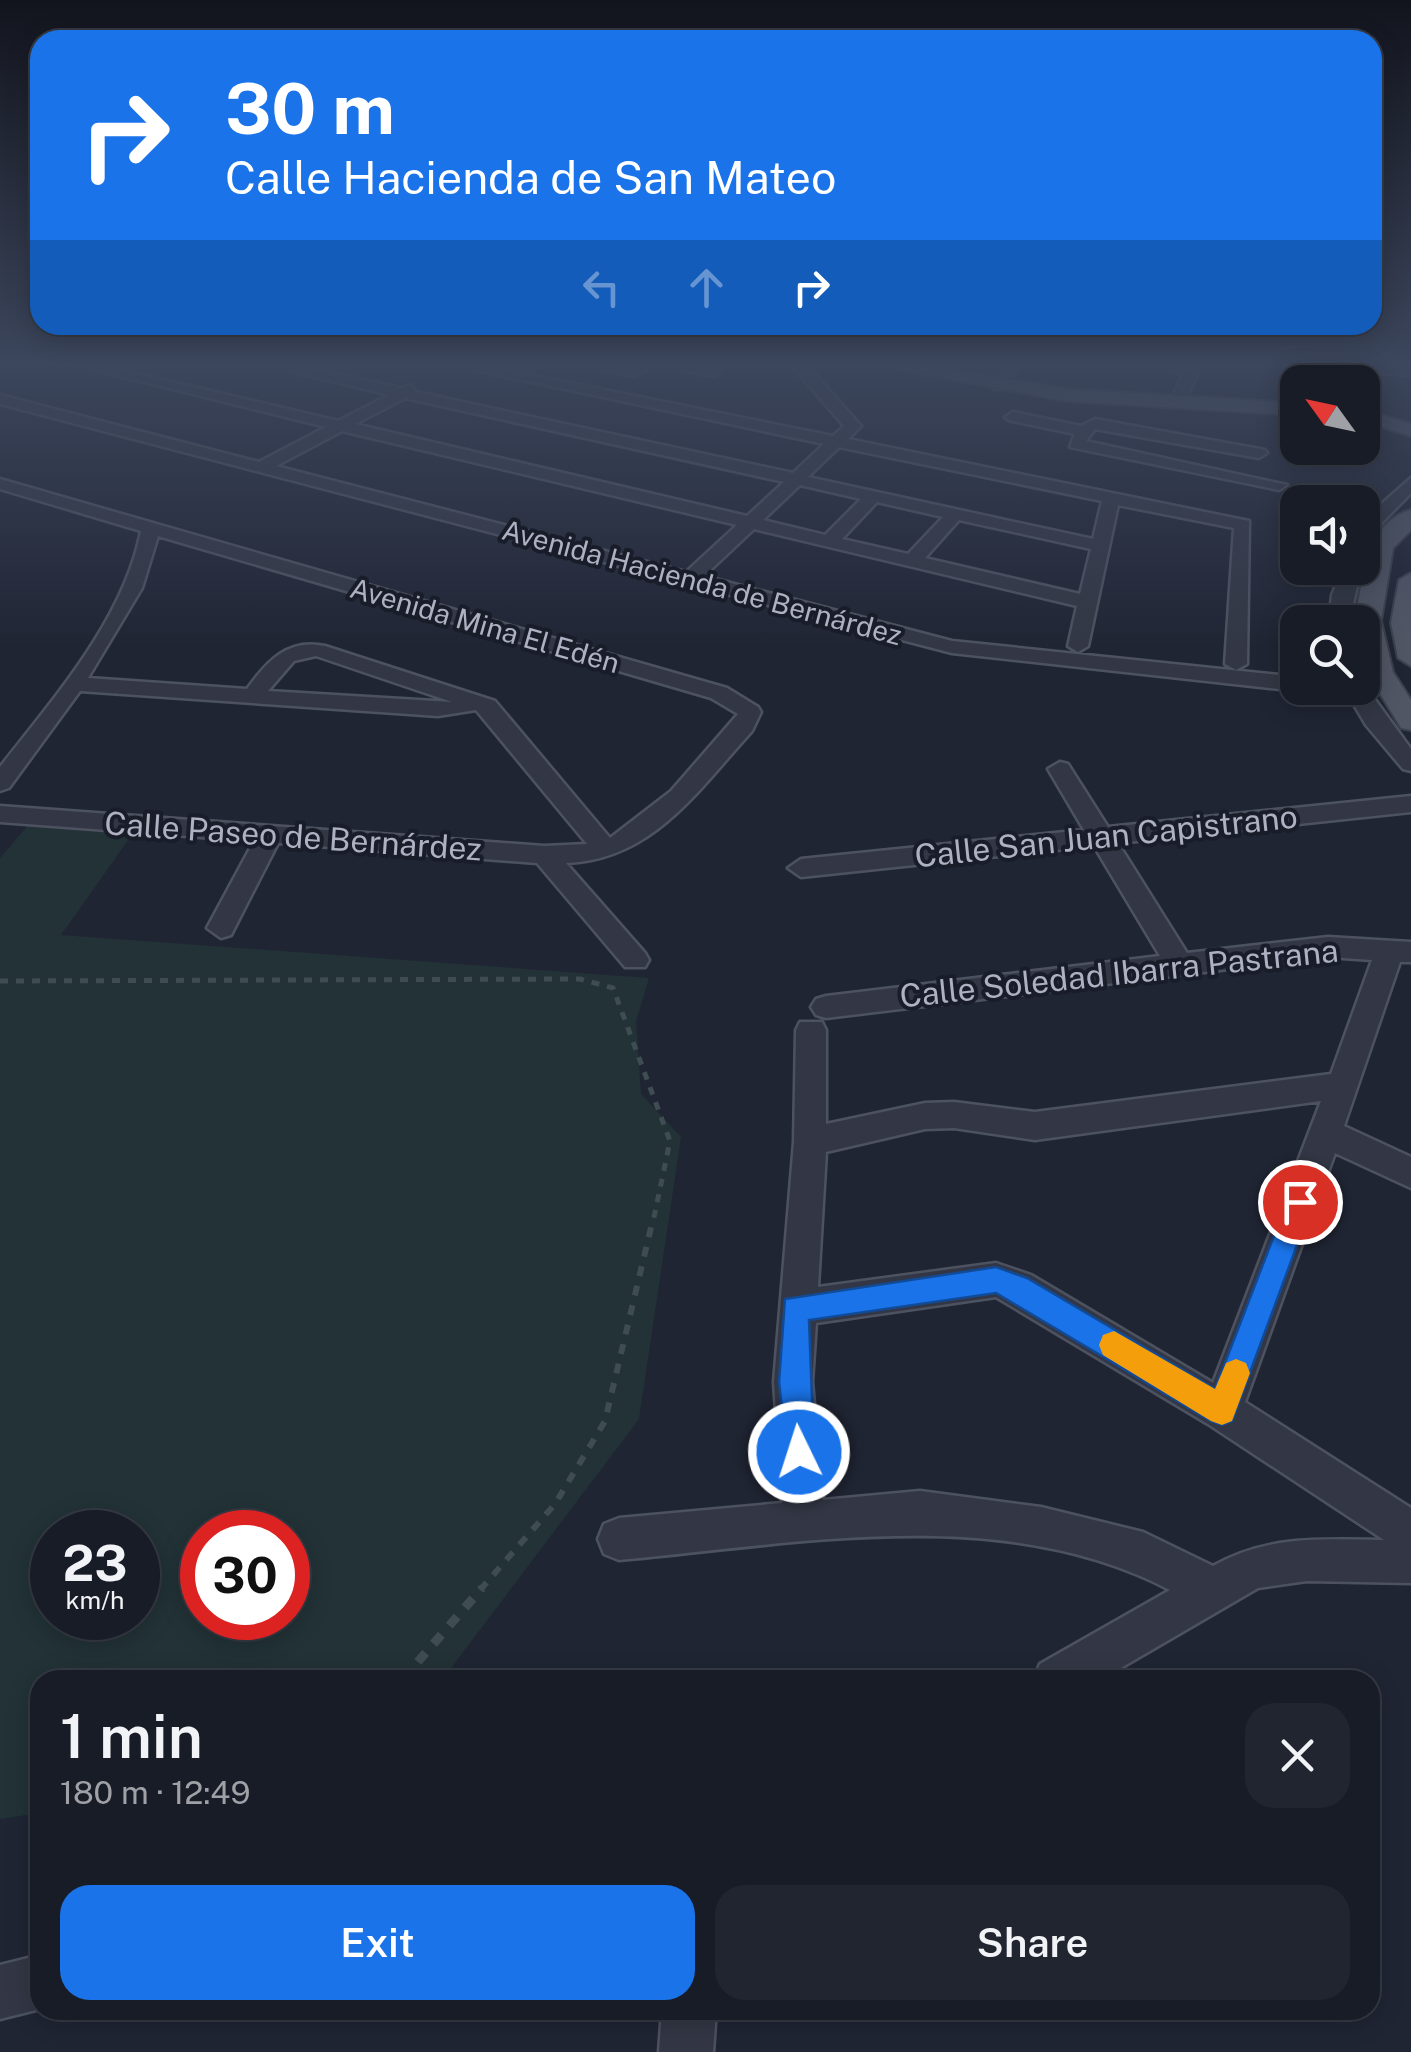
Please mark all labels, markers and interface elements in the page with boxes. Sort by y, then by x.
text: 30 m [225,67,395,150]
icon: right [60,70,190,200]
text: Calle Hacienda de San Mateo [225,151,836,204]
icon: left [574,260,629,315]
icon: ahead [679,260,734,315]
icon: right [784,260,839,315]
north arrow [1280,365,1380,465]
map controls [1280,365,1380,705]
button: sound [1280,485,1380,585]
street label: Avenida Hacienda de Bernárdez [499,513,905,651]
street label: Avenida Mina El Edén [347,571,623,679]
button: search [1280,605,1380,705]
street label: Calle San Juan Capistrano [913,798,1299,874]
street label: Calle Paseo de Bernárdez [103,804,483,868]
street label: Calle Soledad Ibarra Pastrana [898,932,1340,1014]
pin [1258,1160,1343,1245]
icon: arrive [1273,1175,1328,1230]
position arrow [747,1400,851,1504]
speed limit sign: 30 [180,1510,310,1640]
text: 23 [62,1533,128,1592]
text: km/h [66,1585,124,1615]
text: 1 min [60,1701,203,1772]
button: close [1245,1703,1350,1808]
text: 180 m · 12:49 [60,1774,250,1811]
button: Exit [60,1885,695,2000]
button: Share [715,1885,1350,2000]

